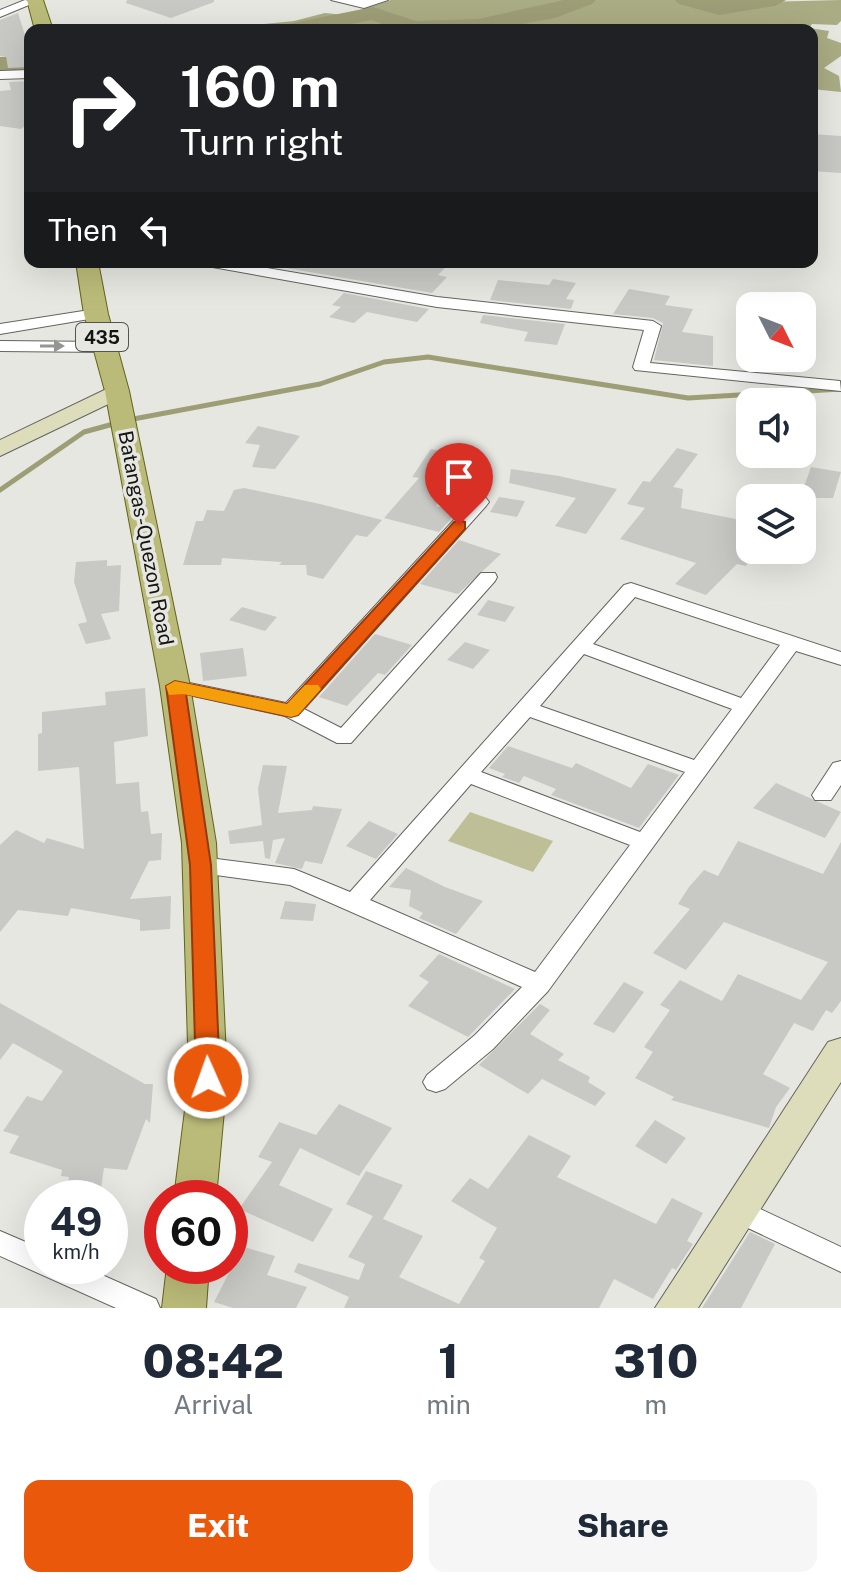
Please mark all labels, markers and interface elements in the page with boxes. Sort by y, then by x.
text: 160 m [180,54,340,120]
icon: right [48,56,152,160]
text: Turn right [180,121,343,163]
icon: left [133,208,177,252]
text: Then [48,212,117,248]
north arrow [736,292,816,372]
map controls [736,292,816,564]
road number: 435 [76,323,128,351]
one-way arrow [40,340,65,353]
button: sound [736,388,816,468]
street label: Batangas-Quezon Road [113,429,179,647]
pin [425,443,493,525]
icon: arrive [437,455,481,499]
button: layers [736,484,816,564]
position arrow [166,1036,250,1120]
speed limit sign: 60 [144,1180,248,1284]
text: 49 [50,1198,102,1245]
text: km/h [52,1240,100,1264]
text: 08:42 [142,1332,284,1389]
text: 1 [438,1332,459,1389]
text: 310 [613,1332,699,1389]
text: Arrival [173,1389,253,1420]
text: min [427,1389,471,1420]
text: m [645,1389,667,1420]
button: Exit [24,1480,413,1572]
button: Share [429,1480,817,1572]

